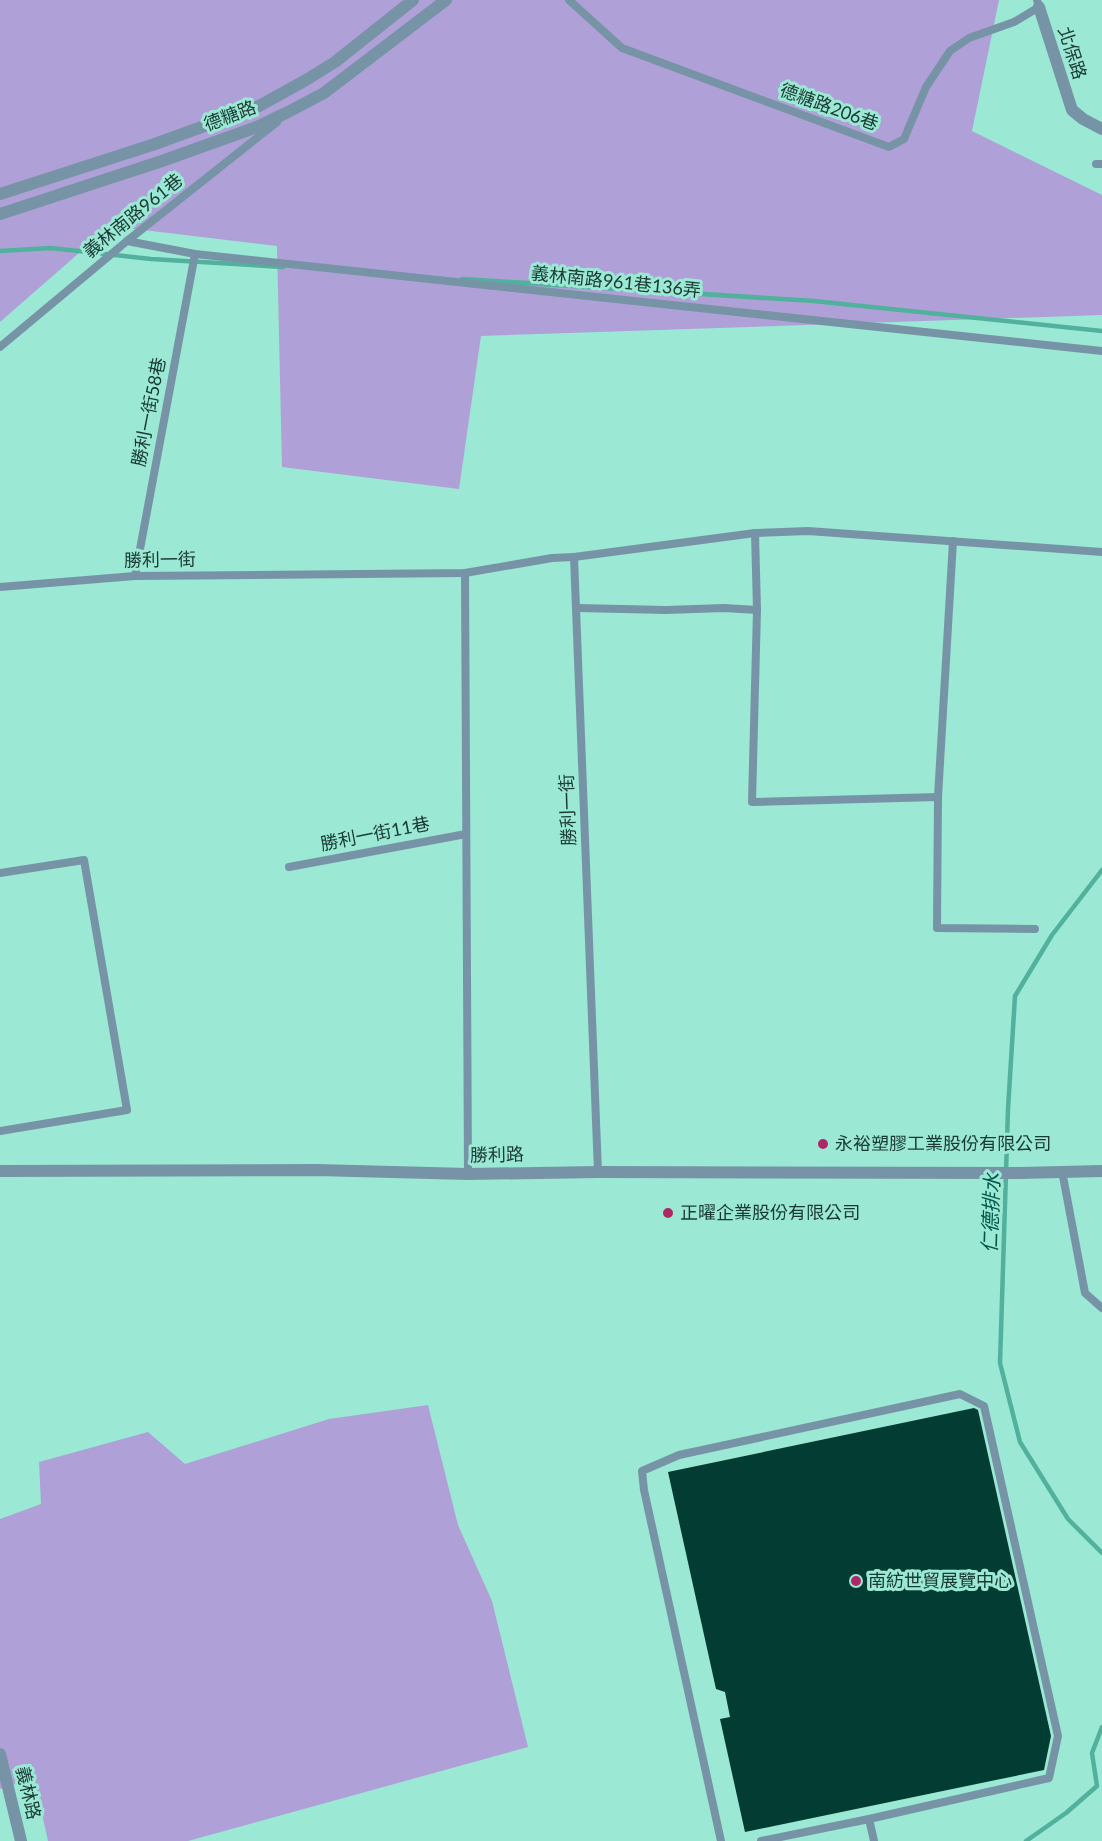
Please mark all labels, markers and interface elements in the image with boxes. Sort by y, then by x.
street label: 北保路 [1054,24,1092,82]
street label: 德糖路206巷 [777,78,882,134]
street label: 德糖路 [200,95,259,135]
street label: 義林南路961巷 [78,168,186,262]
street label: 義林南路961巷136弄 [530,261,702,301]
street label: 勝利一街58巷 [127,355,169,468]
street label: 勝利一街 [124,547,196,571]
street label: 勝利一街 [555,774,579,846]
street label: 勝利一街11巷 [318,812,431,854]
place label: 永裕塑膠工業股份有限公司 [835,1132,1051,1154]
marker: 永裕塑膠工業股份有限公司 [816,1137,830,1151]
street label: 勝利路 [470,1143,524,1165]
water label: 仁德排水 [977,1172,1003,1253]
place label: 正曜企業股份有限公司 [680,1201,860,1223]
marker: 正曜企業股份有限公司 [661,1206,675,1220]
place label: 南紡世貿展覽中心 [868,1569,1012,1591]
marker: 南紡世貿展覽中心 [849,1574,863,1588]
street label: 義林路 [12,1764,46,1822]

